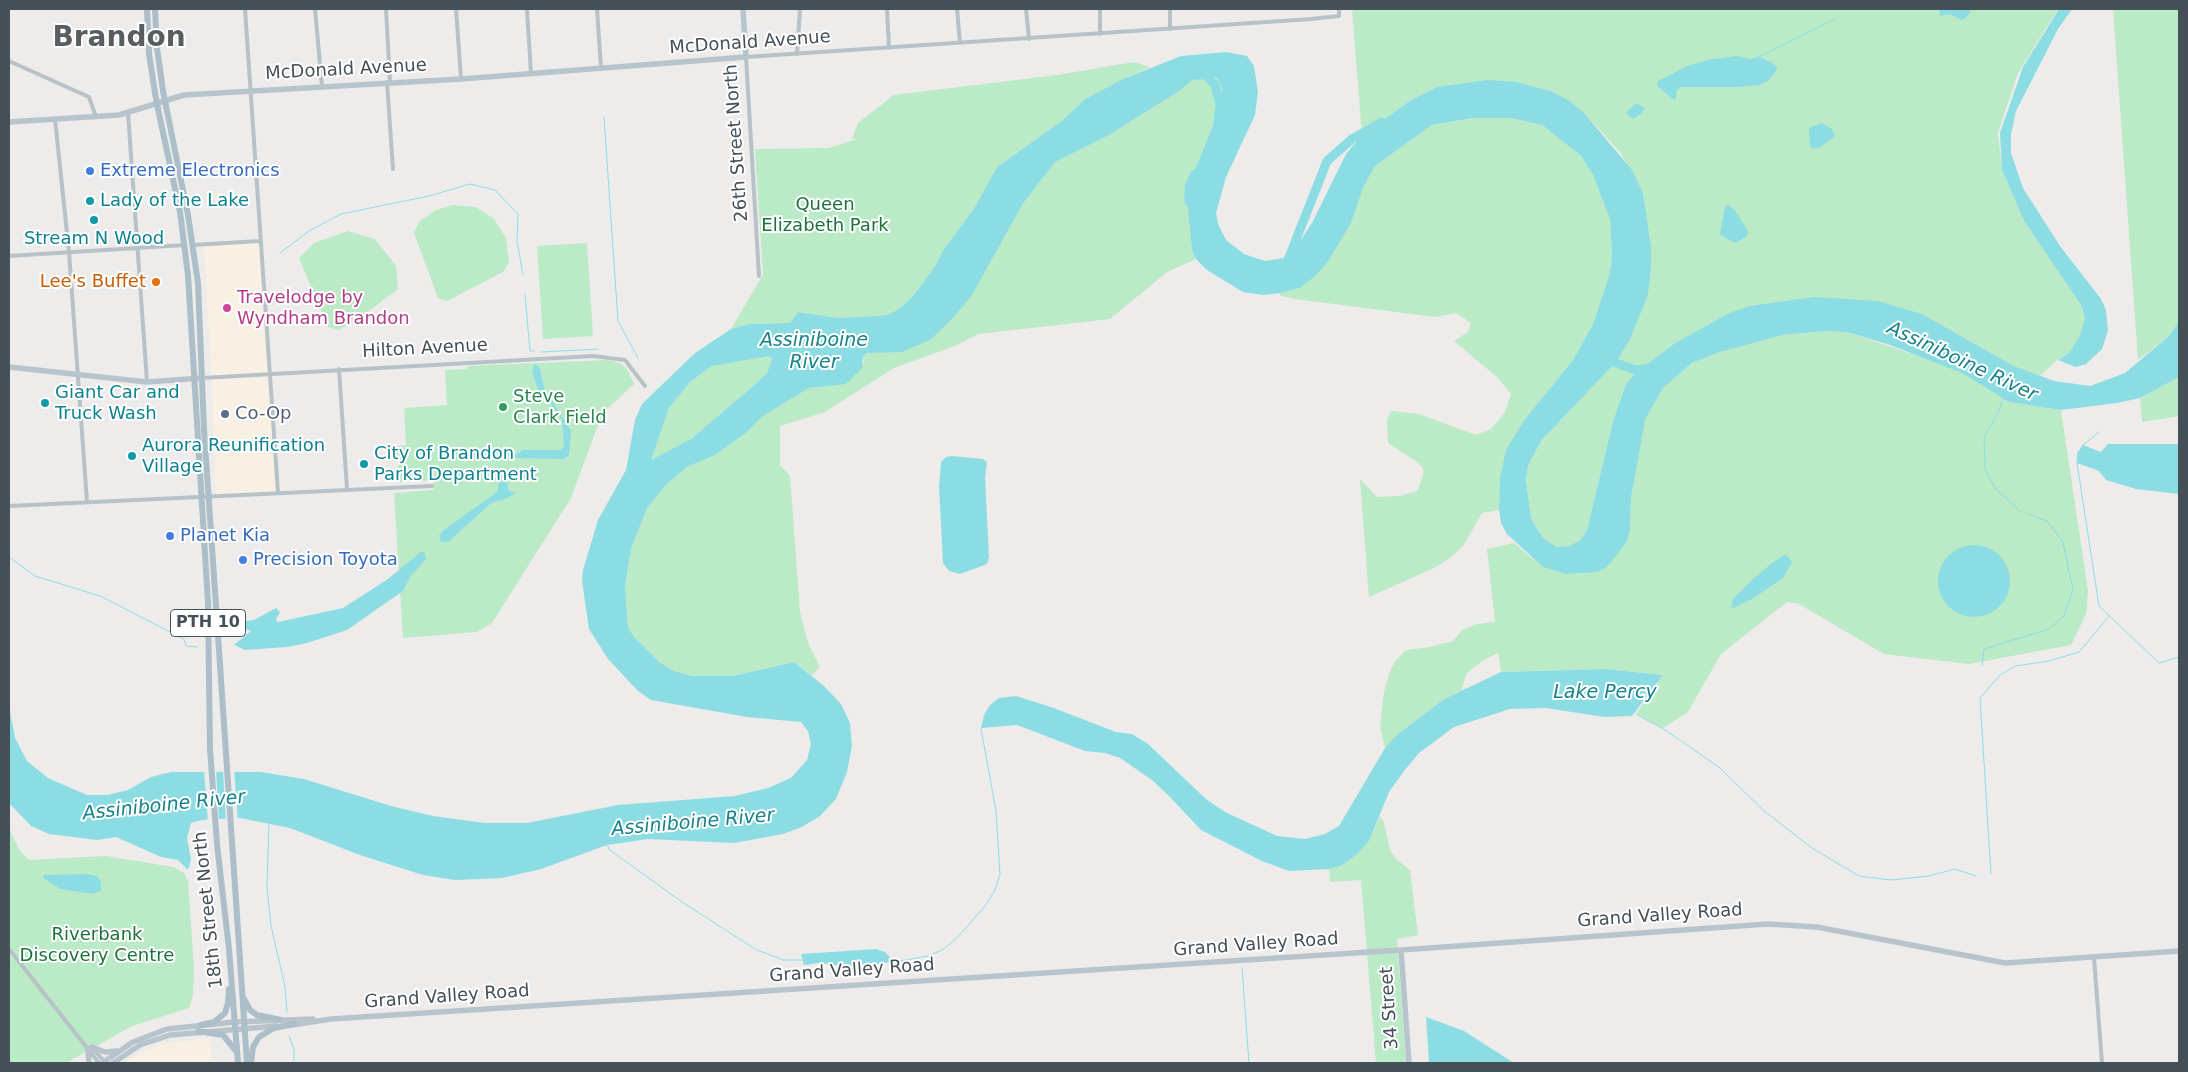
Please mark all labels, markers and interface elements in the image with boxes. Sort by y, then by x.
district label: Brandon [52,22,186,56]
street label: McDonald Avenue [669,27,831,59]
street label: McDonald Avenue [265,55,427,85]
street label: 26th Street North [721,64,753,222]
place label: Extreme Electronics [100,160,280,182]
marker: Extreme Electronics [84,165,96,177]
place label: Lady of the Lake [100,190,249,212]
park label: Queen Elizabeth Park [761,194,889,236]
marker: Lady of the Lake [84,195,96,207]
marker: Stream N Wood [88,214,100,226]
place label: Stream N Wood [24,228,164,250]
place label: Lee's Buffet [40,271,146,293]
marker: Lee's Buffet [150,276,162,288]
place label: Travelodge by Wyndham Brandon [237,287,410,330]
marker: Travelodge by Wyndham Brandon [221,302,233,314]
water label: Assiniboine River [1883,317,2041,407]
water label: Assiniboine River [760,330,868,374]
street label: Hilton Avenue [362,335,488,363]
place label: Giant Car and Truck Wash [55,382,180,424]
place label: Steve Clark Field [513,386,607,428]
marker: Giant Car and Truck Wash [39,397,51,409]
marker: Steve Clark Field [497,401,509,413]
place label: Co-Op [235,403,292,425]
marker: Co-Op [219,408,231,420]
place label: Aurora Reunification Village [142,435,325,478]
place label: City of Brandon Parks Department [374,443,537,486]
marker: Aurora Reunification Village [126,450,138,462]
marker: City of Brandon Parks Department [358,458,370,470]
place label: Planet Kia [180,525,270,547]
marker: Planet Kia [164,530,176,542]
place label: Precision Toyota [253,549,398,571]
marker: Precision Toyota [237,554,249,566]
road number: PTH 10 [170,610,246,636]
water label: Lake Percy [1553,682,1657,704]
water label: Assiniboine River [82,786,246,826]
water label: Assiniboine River [611,805,775,841]
street label: 18th Street North [190,830,228,990]
street label: Grand Valley Road [1577,899,1743,933]
park label: Riverbank Discovery Centre [20,924,174,966]
street label: Grand Valley Road [1173,928,1339,962]
street label: Grand Valley Road [769,954,935,988]
street label: 34 Street [1376,966,1404,1050]
street label: Grand Valley Road [364,980,530,1014]

